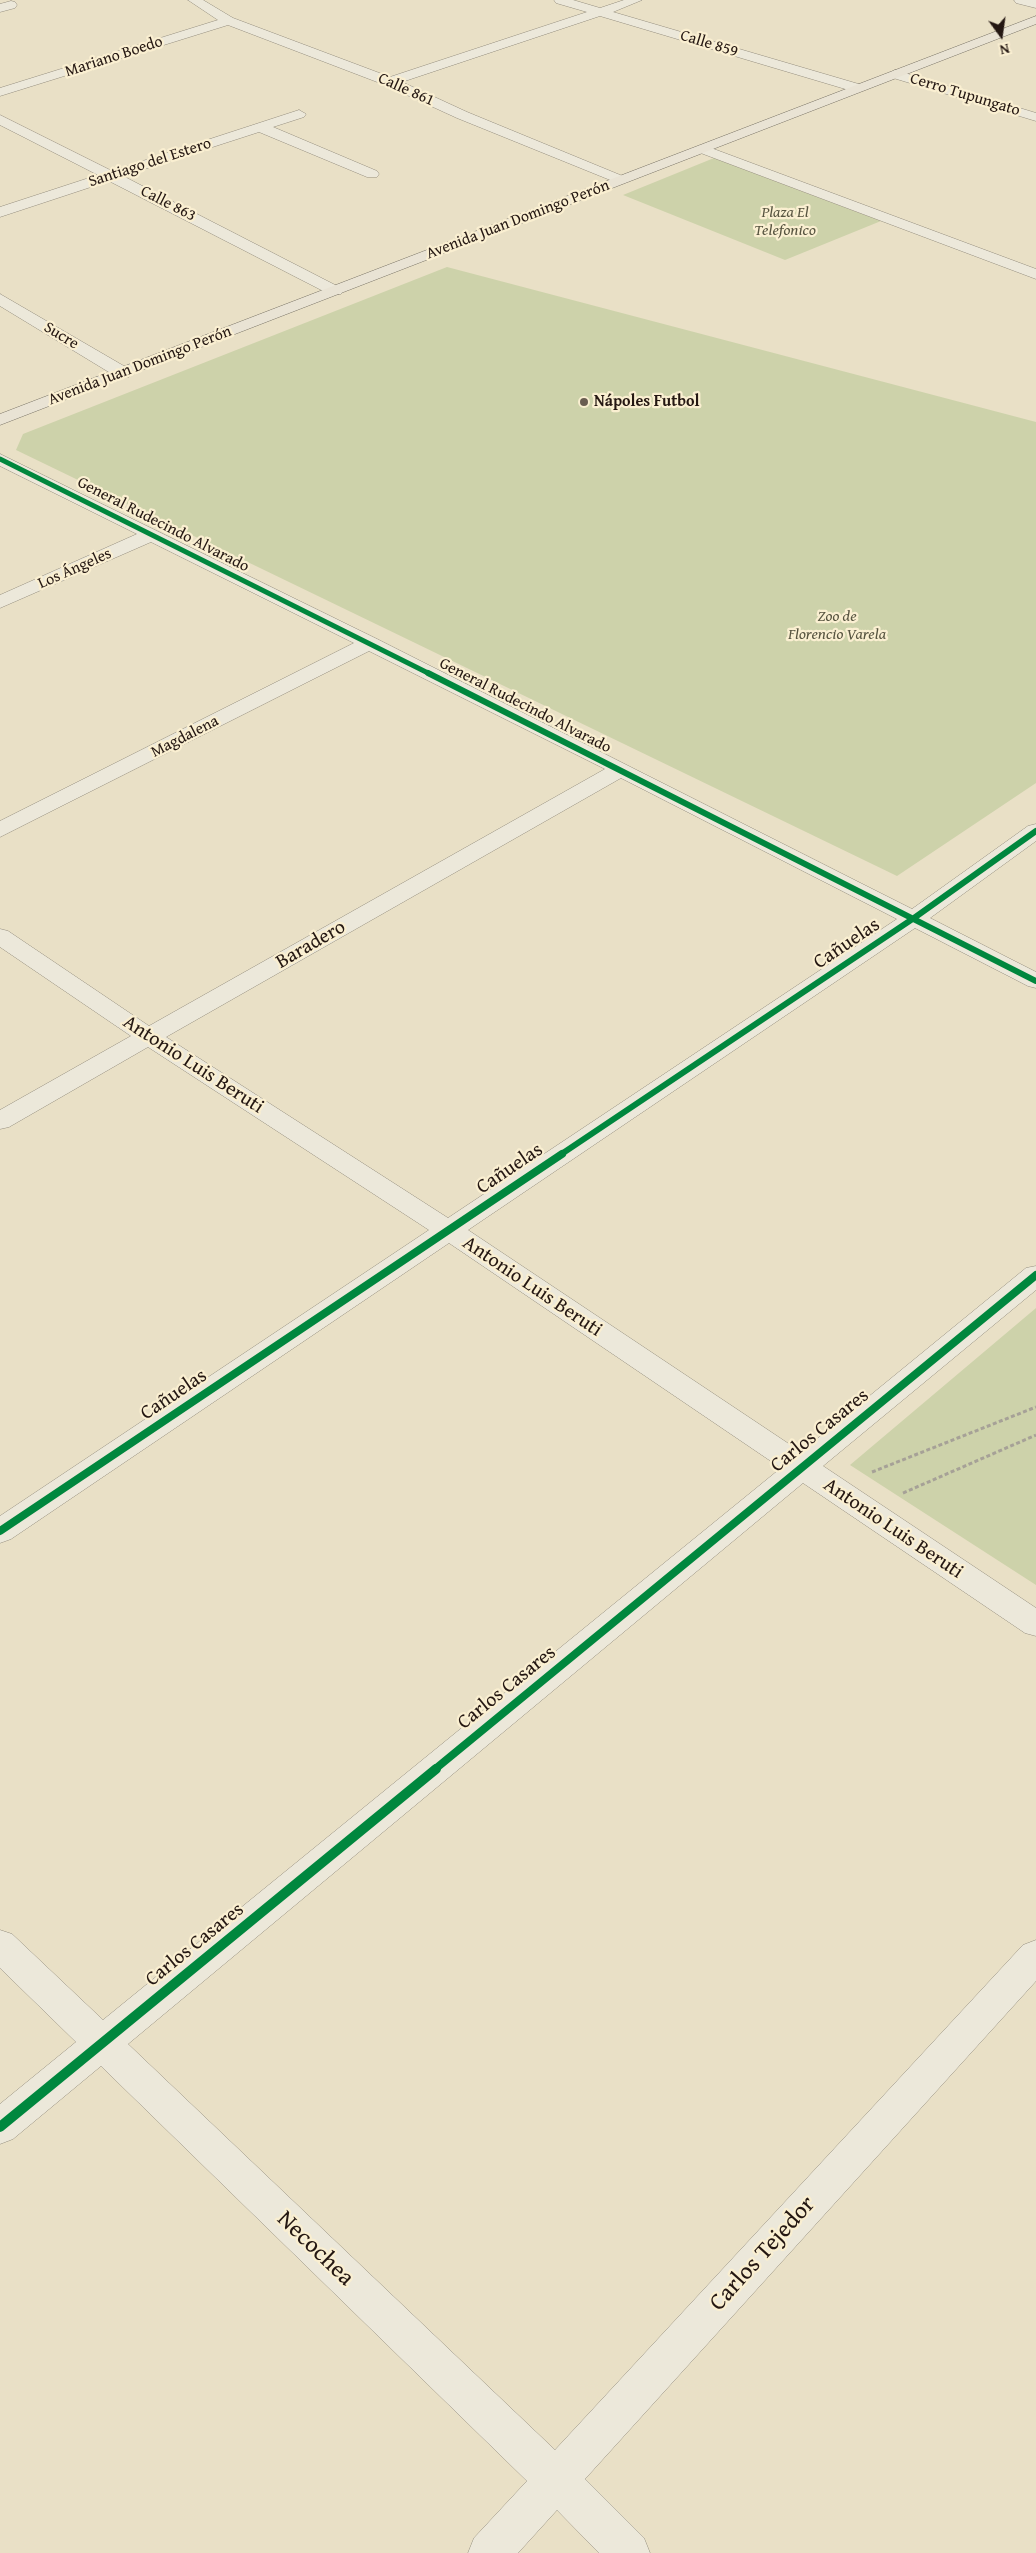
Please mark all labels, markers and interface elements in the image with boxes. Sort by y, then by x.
north arrow [976,10,1026,60]
street label: Calle 859 [678,26,740,62]
street label: Mariano Boedo [63,32,165,82]
text: N [998,39,1012,60]
street label: Calle 861 [375,69,437,111]
street label: Cerro Tupungato [908,69,1022,121]
street label: Santiago del Estero [86,134,214,192]
street label: Avenida Juan Domingo Perón [424,176,612,264]
street label: Calle 863 [137,182,199,226]
park label: Plaza El Telefonico [754,203,816,241]
street label: Sucre [40,318,82,354]
street label: Avenida Juan Domingo Perón [46,322,234,410]
place label: Nápoles Futbol [594,392,699,412]
marker: Nápoles Futbol [578,396,590,408]
street label: General Rudecindo Alvarado [74,473,252,577]
street label: Los Ángeles [35,544,115,594]
park label: Zoo de Florencio Varela [788,607,886,645]
street label: General Rudecindo Alvarado [436,654,614,758]
street label: Magdalena [148,712,222,762]
street label: Cañuelas [809,913,885,975]
street label: Baradero [272,915,350,975]
street label: Antonio Luis Beruti [118,1011,268,1119]
street label: Cañuelas [472,1138,548,1200]
street label: Antonio Luis Beruti [458,1231,606,1343]
street label: Cañuelas [136,1364,212,1426]
street label: Carlos Casares [766,1384,874,1478]
street label: Antonio Luis Beruti [819,1473,967,1585]
street label: Carlos Casares [453,1641,561,1735]
street label: Carlos Casares [141,1898,249,1992]
street label: Carlos Tejedor [704,2191,822,2317]
street label: Necochea [270,2205,360,2293]

